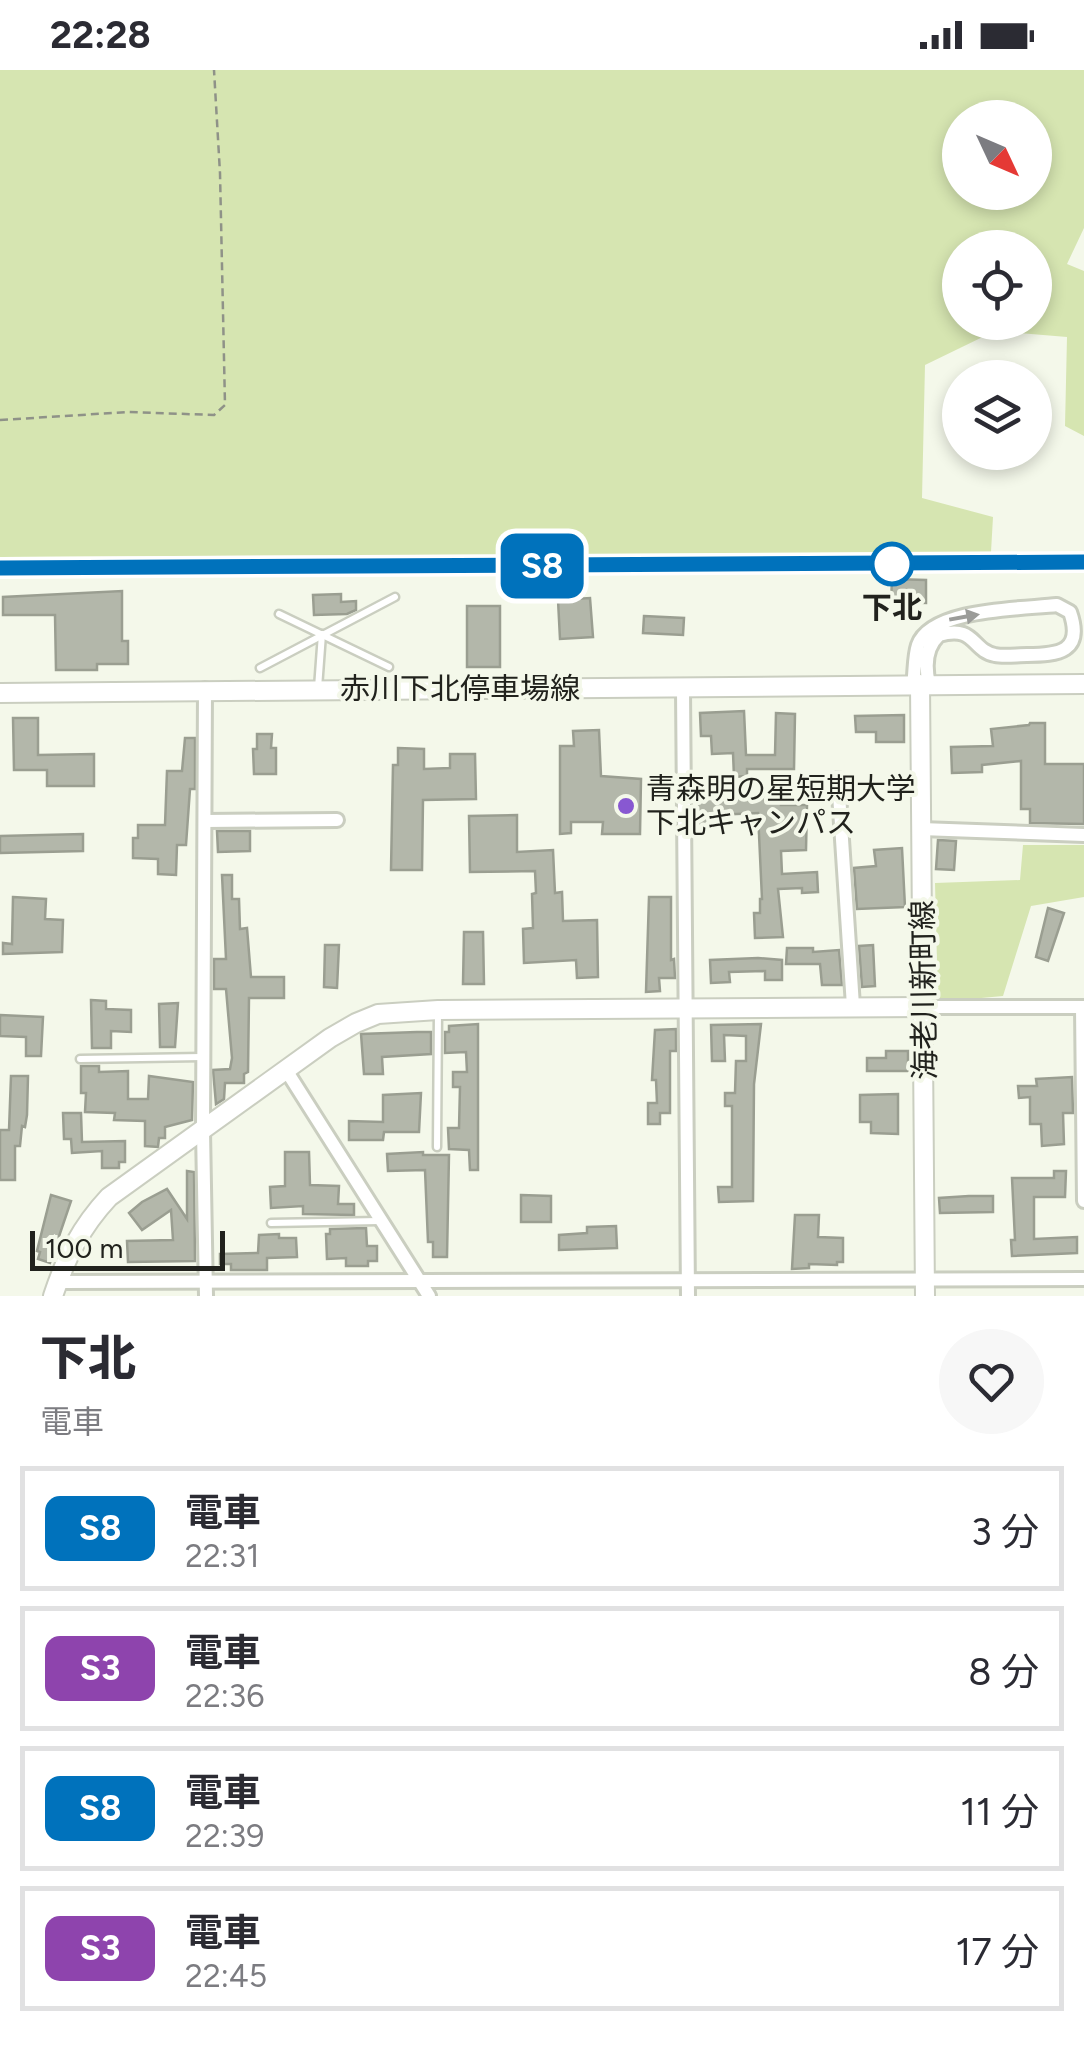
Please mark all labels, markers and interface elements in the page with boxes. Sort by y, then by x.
text: 22:28 [50,12,151,58]
north arrow [942,100,1052,210]
map controls [942,100,1052,470]
button: locate [942,230,1052,340]
button: layers [942,360,1052,470]
line badge: S8 [497,534,587,598]
marker: 下北 [871,543,913,585]
text: S8 [521,545,563,587]
place label: 下北 [862,589,922,626]
one-way arrow [949,609,981,624]
street label: 赤川下北停車場線 [340,670,580,707]
place label: 青森明の星短期大学 下北キャンパス [646,770,916,841]
marker: 青森明の星短期大学 下北キャンパス [615,795,637,817]
street label: 海老川新町線 [903,900,944,1080]
scale bar [30,1226,225,1270]
text: 100 m [45,1231,123,1265]
text: 下北 [40,1329,136,1387]
button: heart [939,1329,1044,1434]
text: 電車 [40,1403,104,1441]
text: 電車 [185,1490,261,1536]
text: S8 [79,1507,121,1549]
text: 3 分 [971,1509,1039,1555]
text: 22:31 [185,1537,260,1575]
text: 電車 [185,1630,261,1676]
text: S3 [80,1647,120,1689]
text: 8 分 [968,1649,1039,1695]
text: 22:36 [185,1677,264,1715]
text: 電車 [185,1770,261,1816]
text: S8 [79,1787,121,1829]
text: 11 分 [960,1789,1039,1835]
text: 22:39 [185,1817,264,1855]
text: 電車 [185,1910,261,1956]
text: S3 [80,1927,120,1969]
text: 17 分 [956,1929,1039,1975]
text: 22:45 [185,1957,267,1995]

